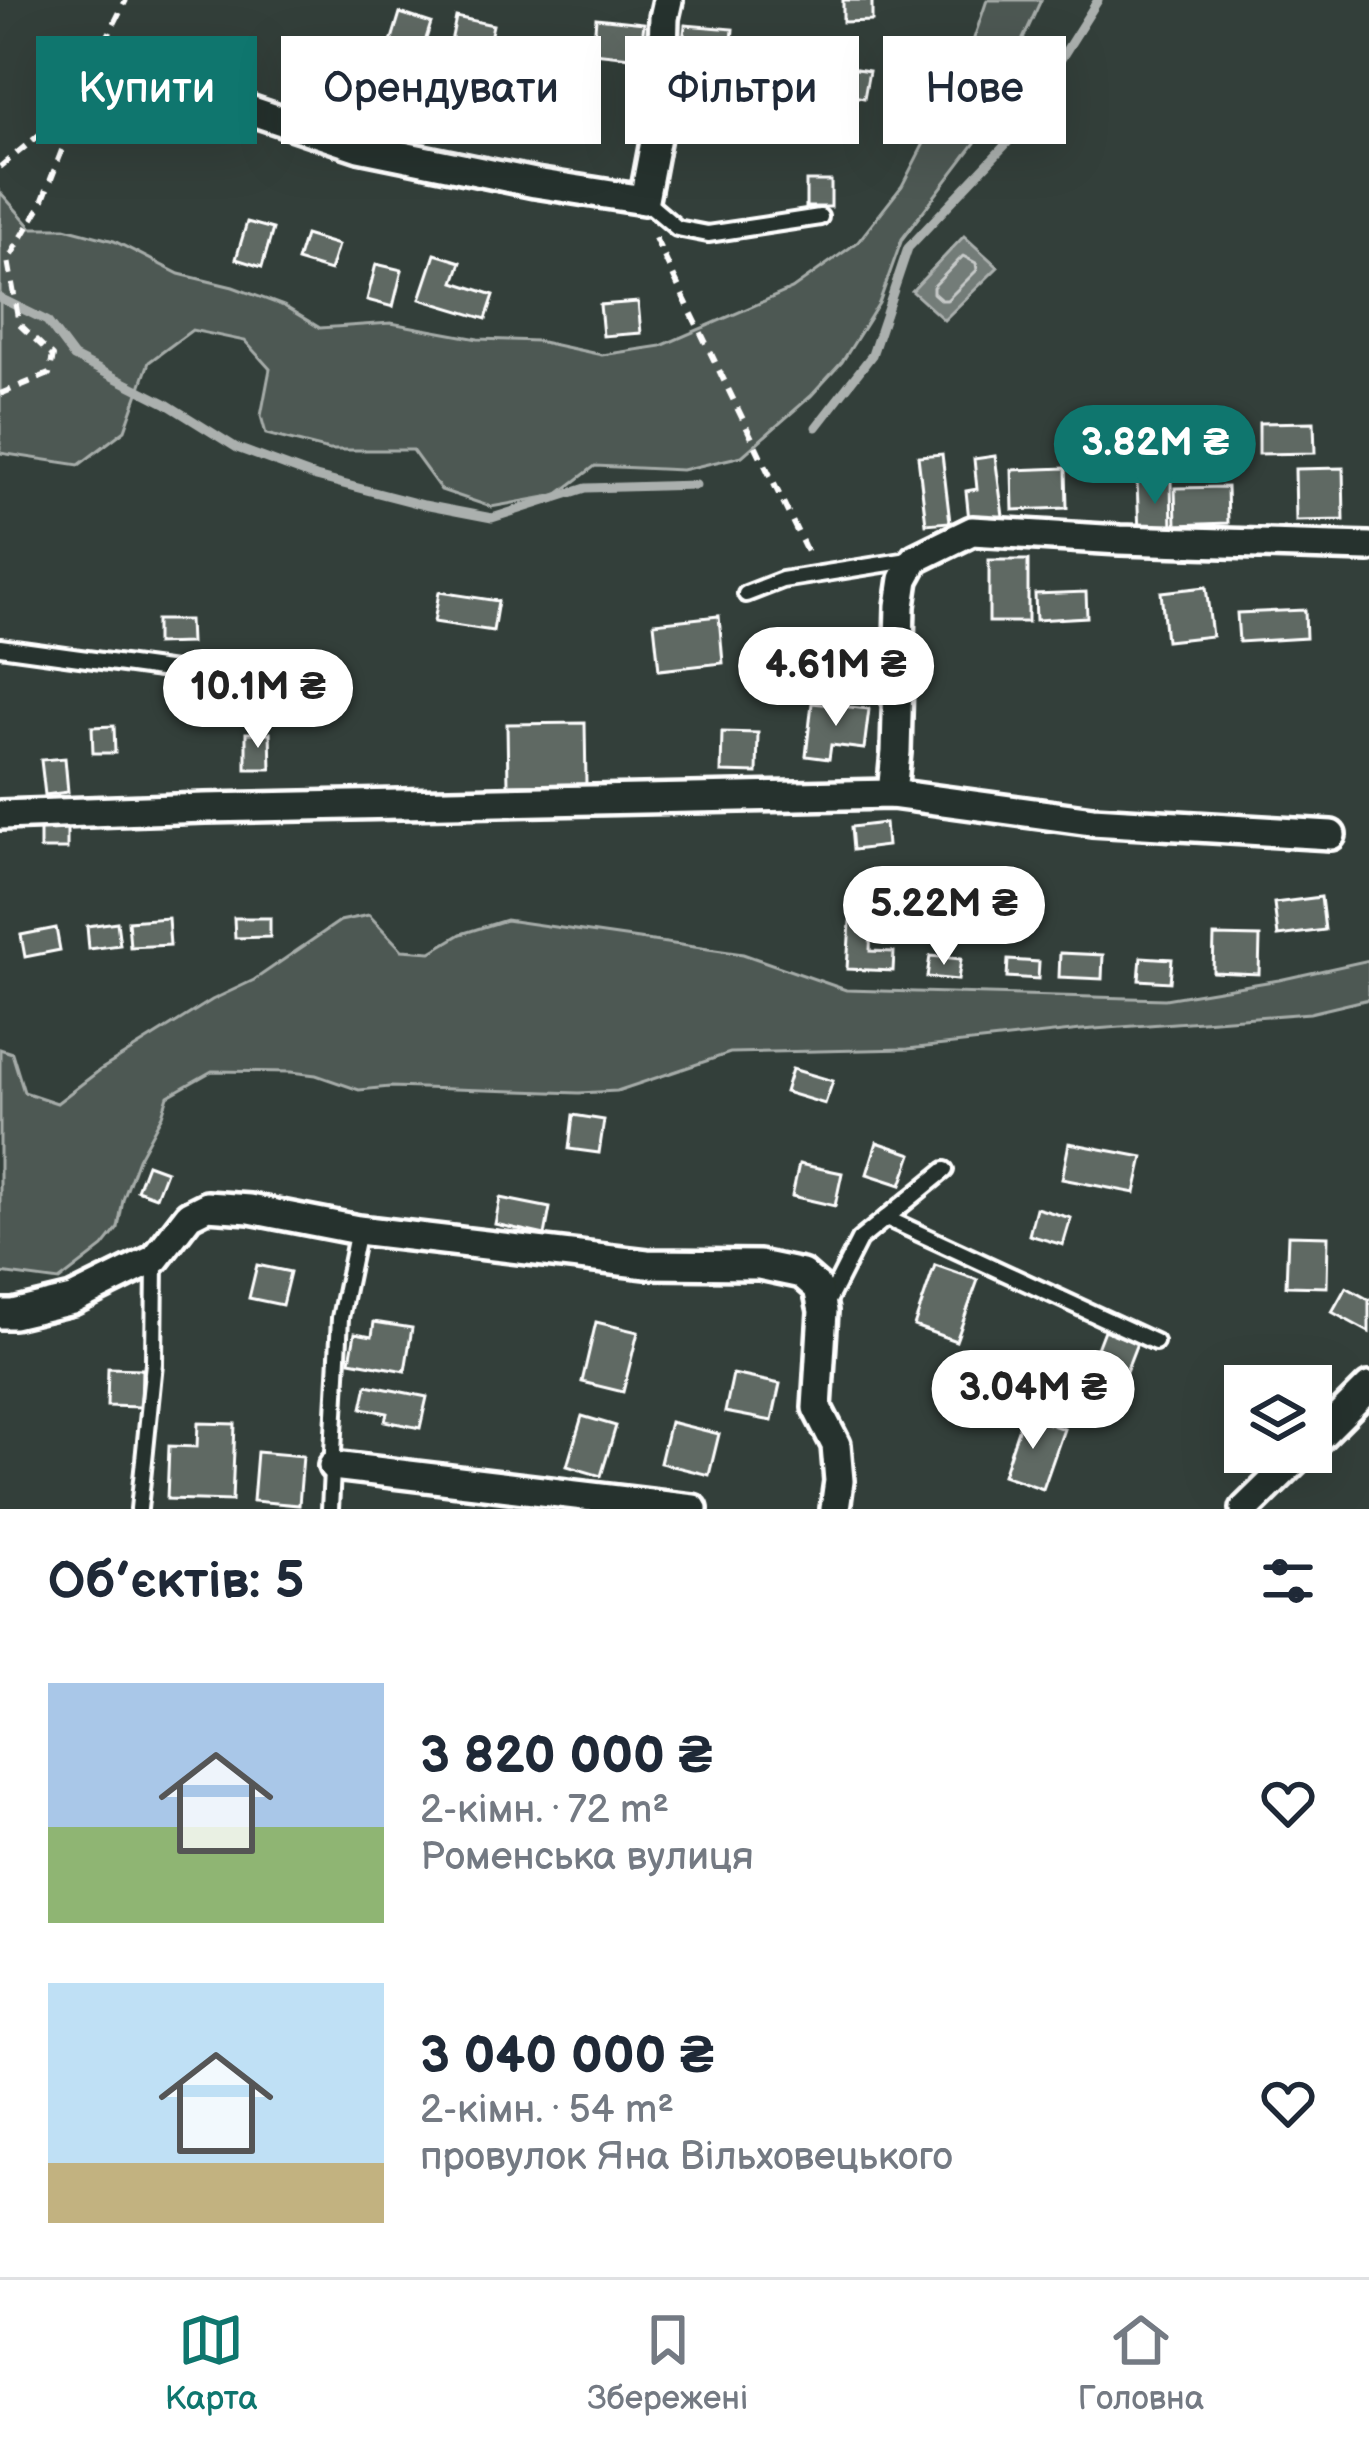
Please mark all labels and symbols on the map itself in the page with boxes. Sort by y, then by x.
pin: 3.82M ₴ [1044,405,1266,507]
pin: 4.61M ₴ [725,627,947,729]
pin: 10.1M ₴ [147,649,369,751]
pin: 5.22M ₴ [833,866,1055,968]
pin: 3.04M ₴ [922,1350,1144,1452]

